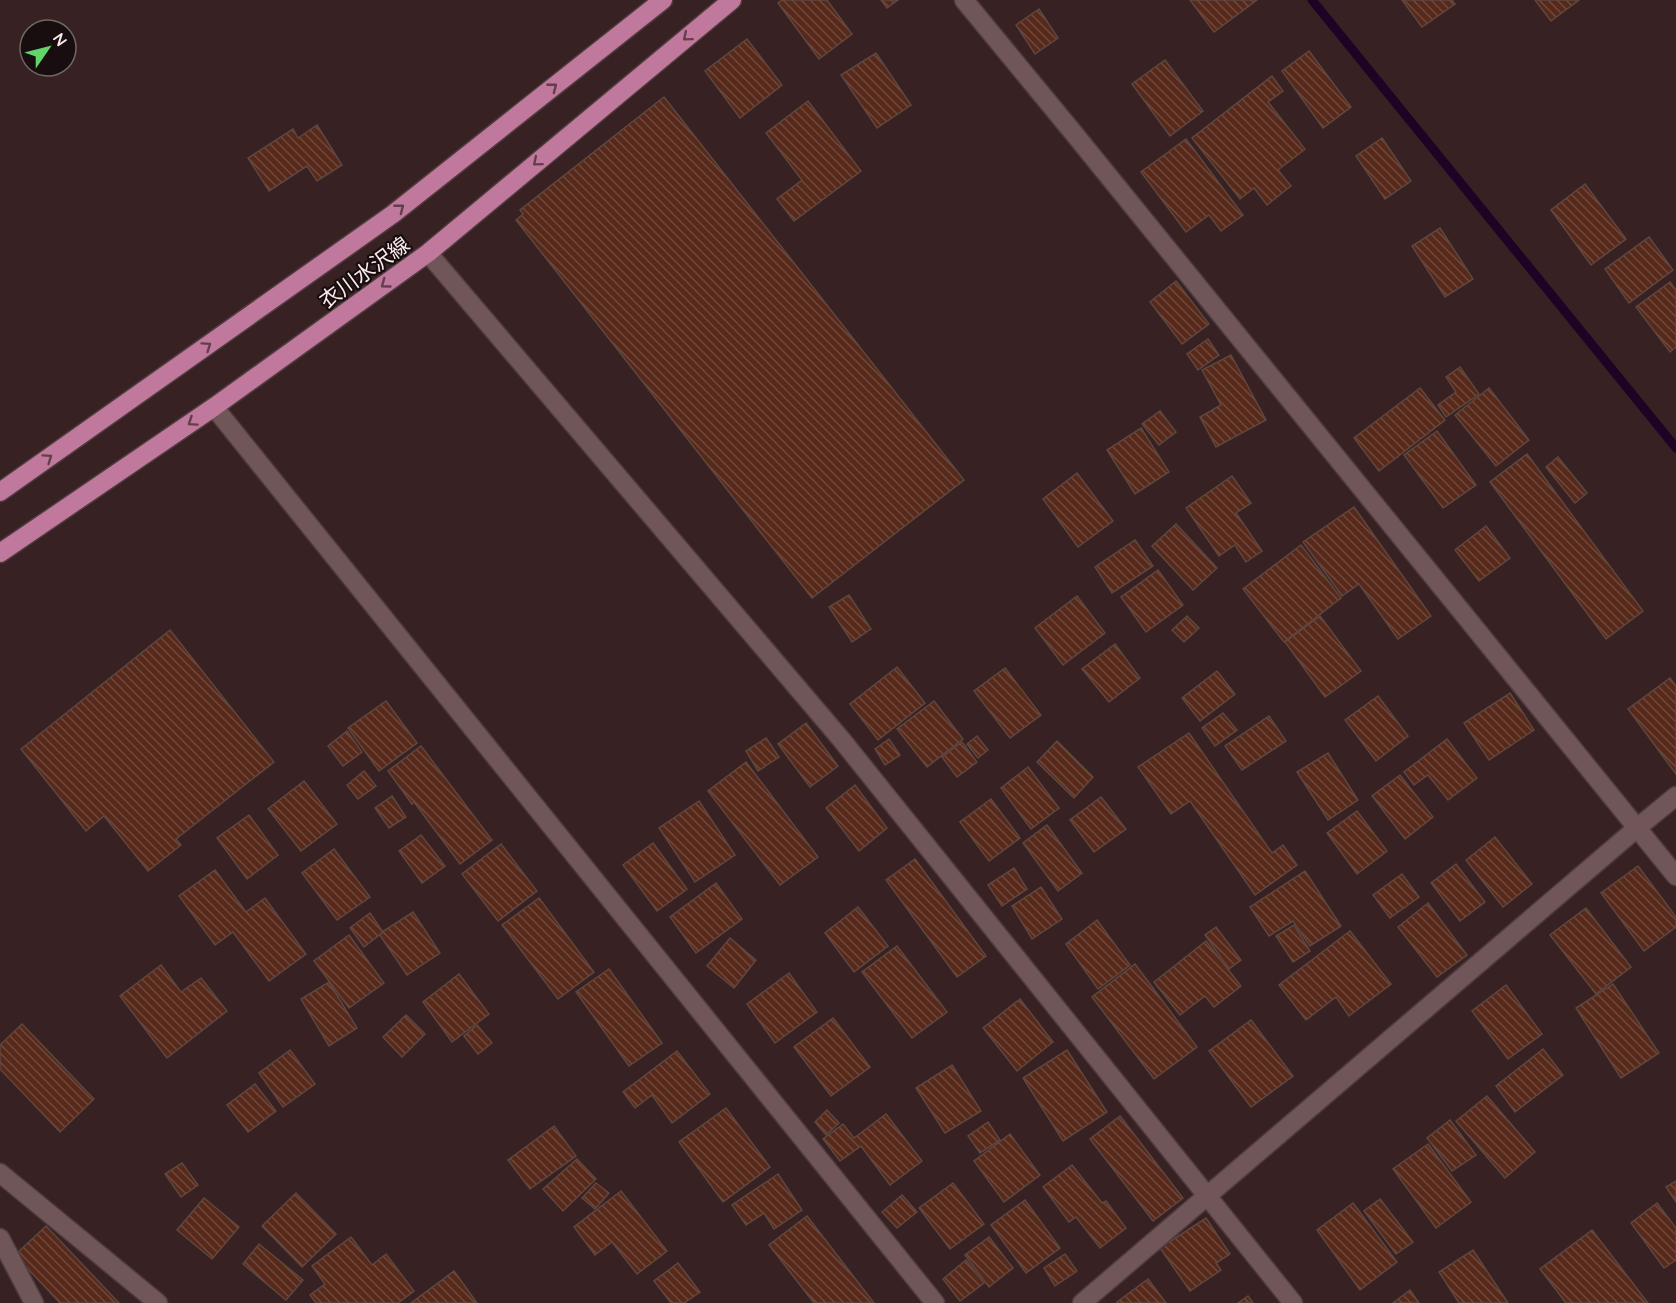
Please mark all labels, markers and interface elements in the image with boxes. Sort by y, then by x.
north arrow [18,18,78,78]
text: N [49,29,72,50]
one-way arrow [683,30,694,41]
one-way arrow [546,84,557,95]
one-way arrow [533,155,544,166]
one-way arrow [393,205,404,216]
street label: 衣川水沢線 [314,231,414,313]
one-way arrow [381,277,392,288]
one-way arrow [200,342,211,353]
one-way arrow [188,415,199,426]
one-way arrow [41,454,52,465]

